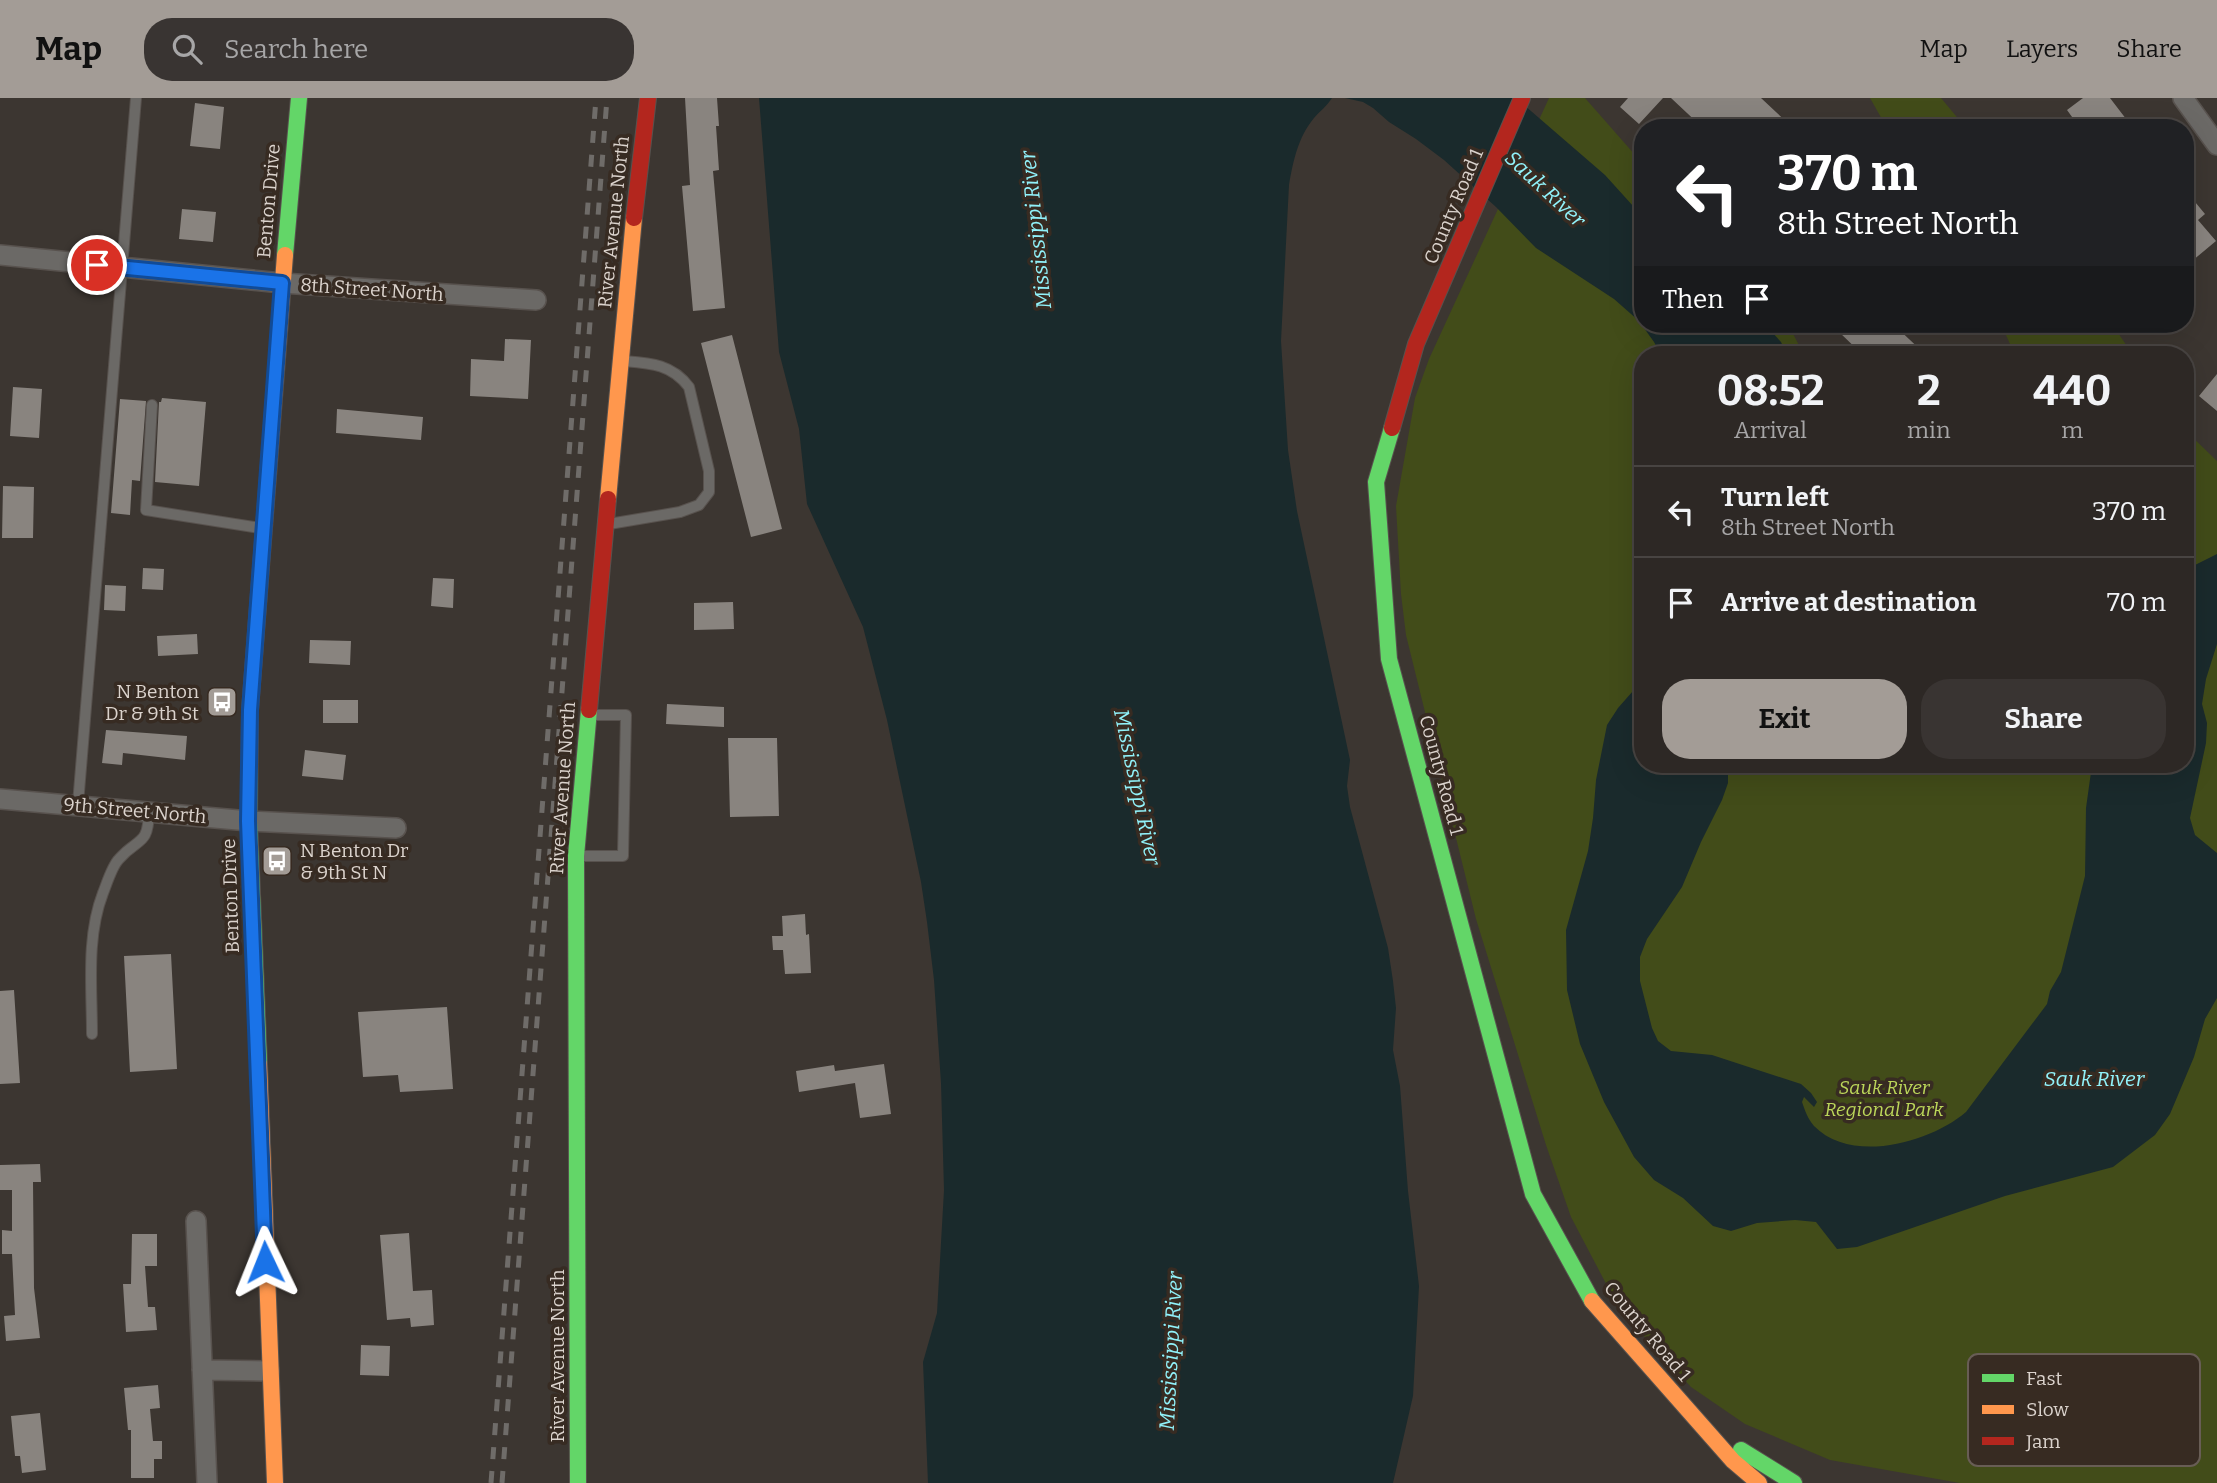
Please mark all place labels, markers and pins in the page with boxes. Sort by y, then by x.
pin [67,235,127,295]
place label: N Benton Dr & 9th St [105,680,199,725]
bus stop icon: N Benton Dr & 9th St [205,685,239,719]
place label: N Benton Dr & 9th St N [300,839,409,884]
bus stop icon: N Benton Dr & 9th St N [260,844,294,878]

